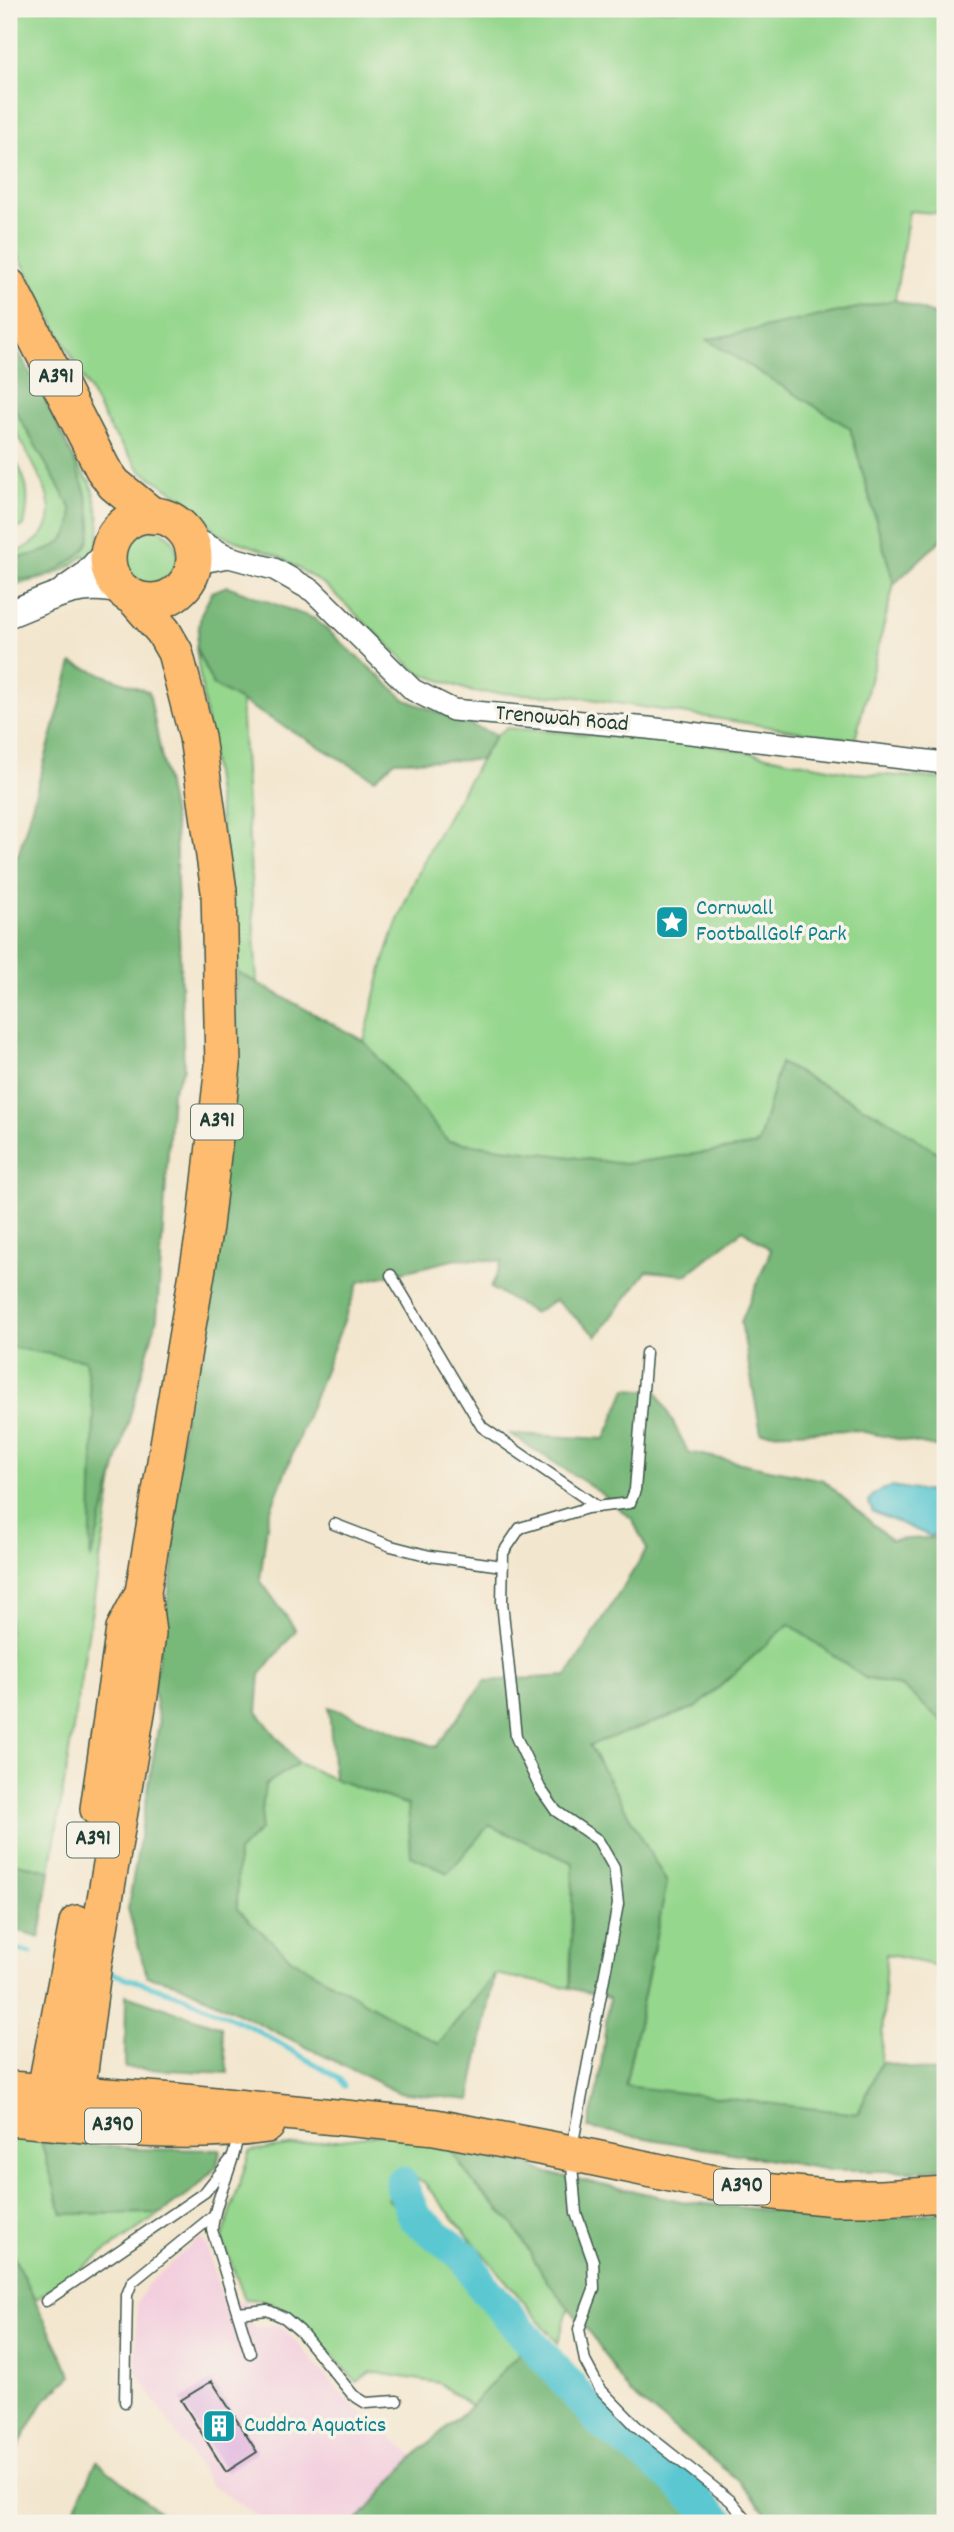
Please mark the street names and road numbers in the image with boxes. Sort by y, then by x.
road number: A391 [30,360,82,396]
street label: Trenowah Road [494,698,630,742]
road number: A391 [191,1104,243,1140]
road number: A391 [67,1822,119,1857]
road number: A390 [85,2108,141,2144]
road number: A390 [714,2170,770,2204]

